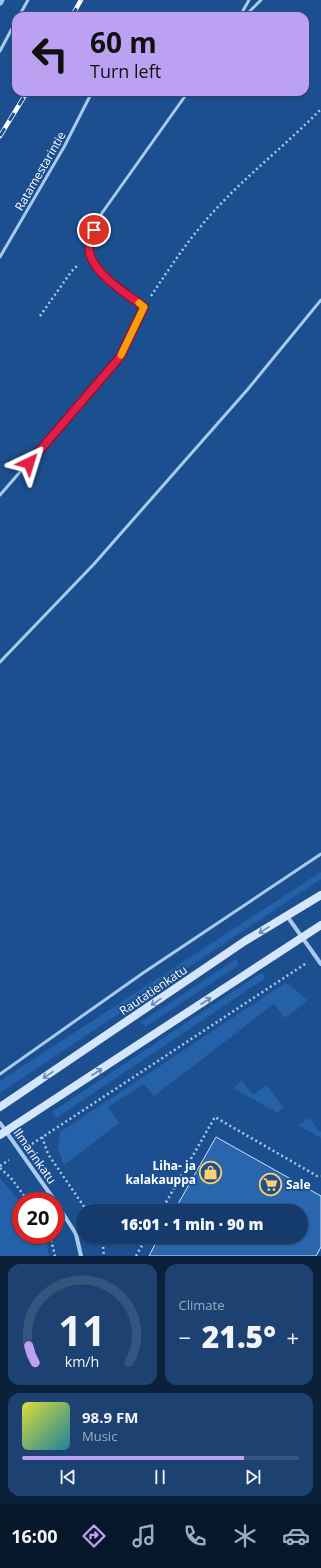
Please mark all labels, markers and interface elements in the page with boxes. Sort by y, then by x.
text: 60 m [90,23,157,61]
icon: left [24,28,76,80]
text: Turn left [90,59,161,83]
street label: Ratamestarintie [10,128,70,214]
pin [77,213,111,247]
icon: arrive [83,219,105,241]
position arrow [8,442,50,484]
one-way arrow [259,926,270,934]
street label: Rautatienkatu [116,961,190,1019]
one-way arrow [200,996,212,1004]
one-way arrow [151,998,162,1006]
one-way arrow [91,1067,103,1075]
one-way arrow [43,1071,54,1079]
street label: Ilmarinkatu [10,1125,60,1187]
place label: Liha- ja kalakauppa [125,1157,196,1188]
shop icon: Liha- ja kalakauppa [198,1159,224,1185]
supermarket icon: Sale [258,1171,284,1197]
place label: Sale [286,1176,311,1193]
speed limit sign: 20 [12,1192,64,1244]
text: 16:01 · 1 min · 90 m [121,1214,263,1234]
text: Climate [179,1296,224,1314]
text: 11 [58,1301,106,1357]
text: 21.5° [202,1316,276,1357]
text: − [179,1322,191,1352]
text: + [286,1322,299,1352]
text: km/h [65,1351,100,1370]
text: 98.9 FM [82,1407,138,1427]
text: Music [82,1427,117,1445]
icon: previous [57,1466,79,1488]
icon: pause [149,1466,171,1488]
icon: next [242,1466,264,1488]
icon: directions [80,1522,108,1550]
icon: music [130,1522,158,1550]
icon: phone [181,1522,209,1550]
icon: climate [231,1522,259,1550]
icon: car [282,1522,310,1550]
text: 16:00 [11,1524,58,1548]

